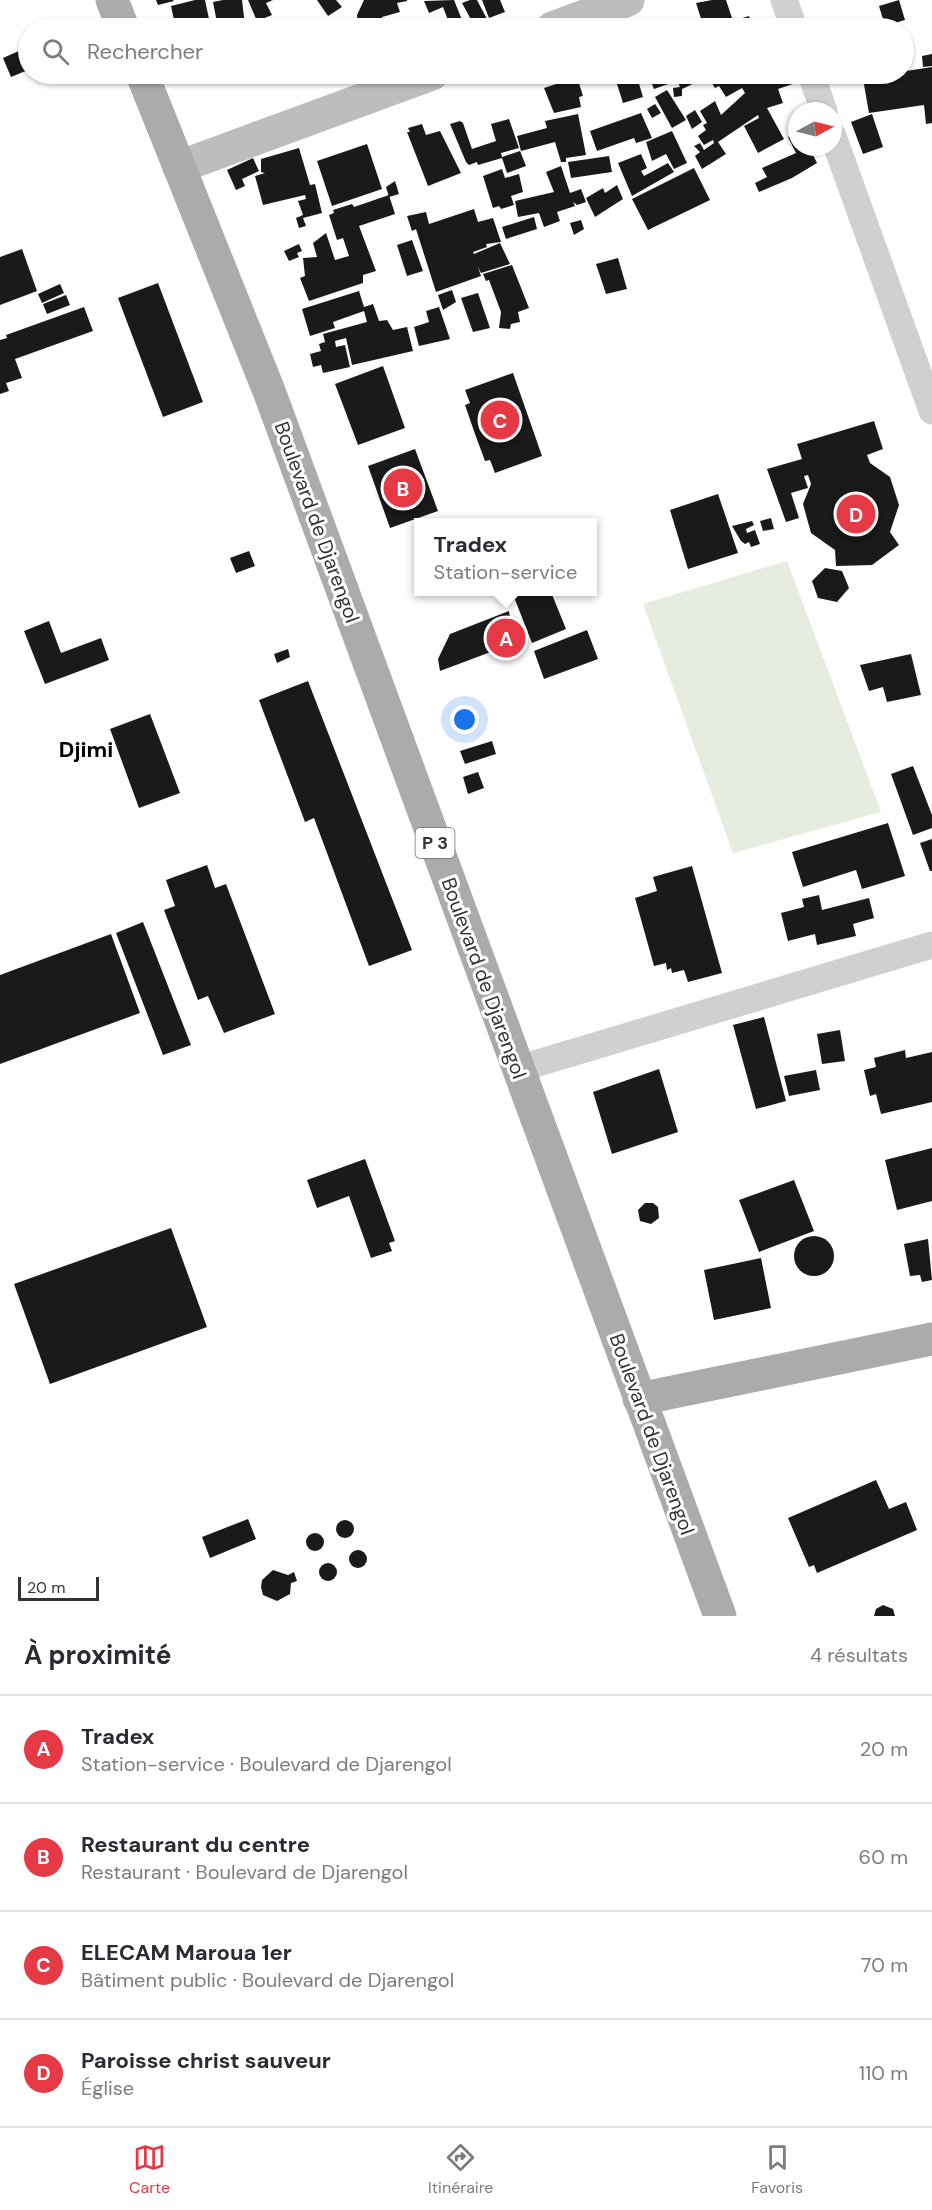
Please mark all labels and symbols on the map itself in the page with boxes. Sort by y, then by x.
north arrow [788,102,842,156]
pin: C [480,398,520,442]
street label: Boulevard de Djarengol [268,418,366,626]
pin: B [384,466,422,510]
pin: D [836,492,876,536]
pin: A [486,616,526,660]
your location [450,705,479,734]
district label: Djimi [59,735,113,764]
road number: P 3 [416,828,454,858]
street label: Boulevard de Djarengol [435,874,533,1082]
street label: Boulevard de Djarengol [603,1330,701,1538]
scale bar [18,1574,99,1602]

